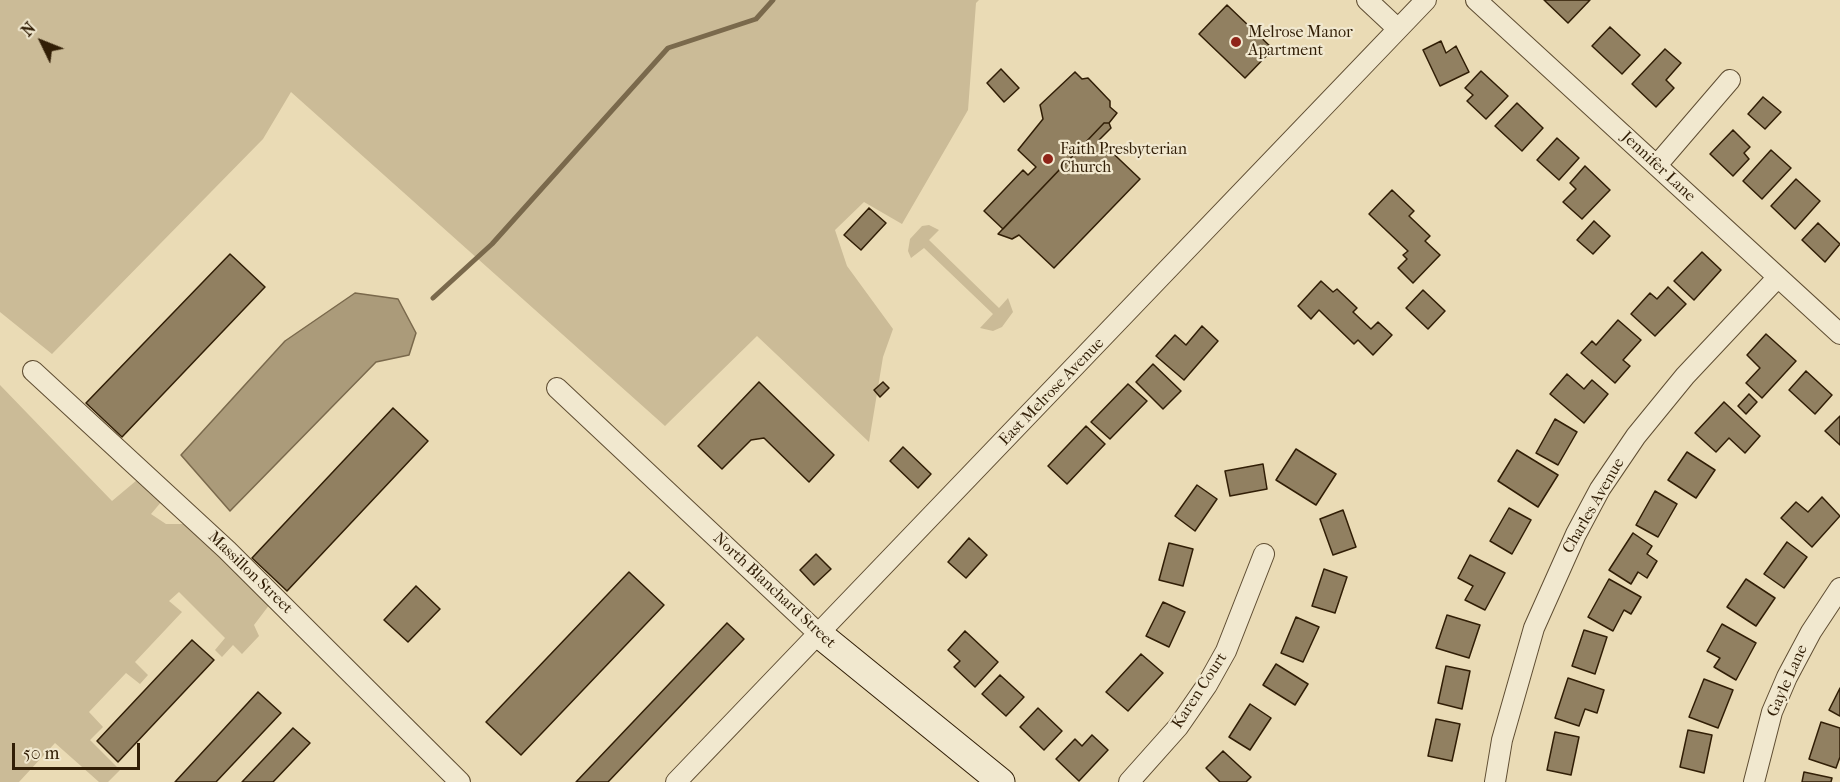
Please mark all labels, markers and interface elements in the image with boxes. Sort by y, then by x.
north arrow [12,12,72,72]
text: N [17,18,40,40]
place label: Melrose Manor Apartment [1248,23,1353,61]
marker: Melrose Manor Apartment [1229,35,1243,49]
street label: Jennifer Lane [1617,128,1699,206]
place label: Faith Presbyterian Church [1060,140,1187,178]
marker: Faith Presbyterian Church [1041,152,1055,166]
street label: East Melrose Avenue [996,334,1108,450]
street label: Charles Avenue [1559,455,1629,557]
street label: Massillon Street [204,528,296,618]
street label: North Blanchard Street [709,529,839,653]
street label: Gayle Lane [1764,642,1812,720]
street label: Karen Court [1168,649,1232,733]
scale bar [15,731,142,769]
text: 50 m [23,743,59,764]

